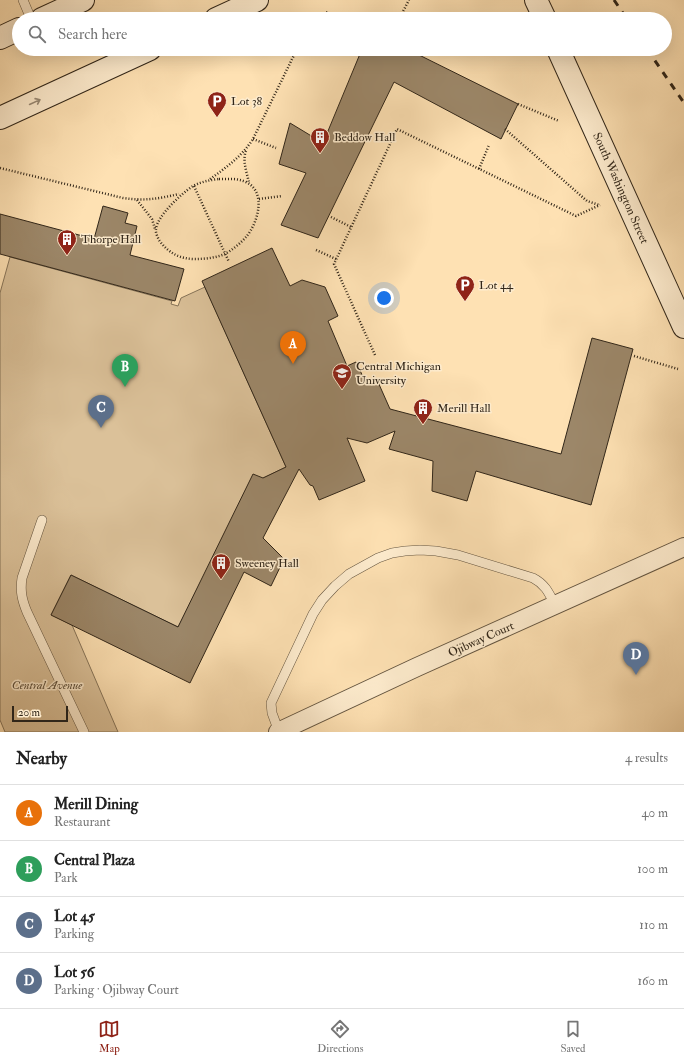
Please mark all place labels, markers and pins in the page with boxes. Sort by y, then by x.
parking icon: Lot 38 [206,90,228,118]
place label: Lot 38 [231,94,263,109]
building icon: Beddow Hall [309,126,331,154]
place label: Beddow Hall [334,130,395,145]
building icon: Thorpe Hall [56,228,78,256]
place label: Thorpe Hall [81,232,141,247]
parking icon: Lot 44 [454,274,476,302]
place label: Lot 44 [479,278,513,293]
pin: A [280,331,306,364]
pin: B [112,354,138,387]
place label: Central Michigan University [356,359,441,388]
school or university icon: Central Michigan University [331,362,353,390]
pin: C [88,395,114,428]
building icon: Merill Hall [412,397,434,425]
place label: Merill Hall [437,401,491,416]
building icon: Sweeney Hall [210,552,232,580]
place label: Sweeney Hall [235,556,299,571]
pin: D [623,642,649,675]

